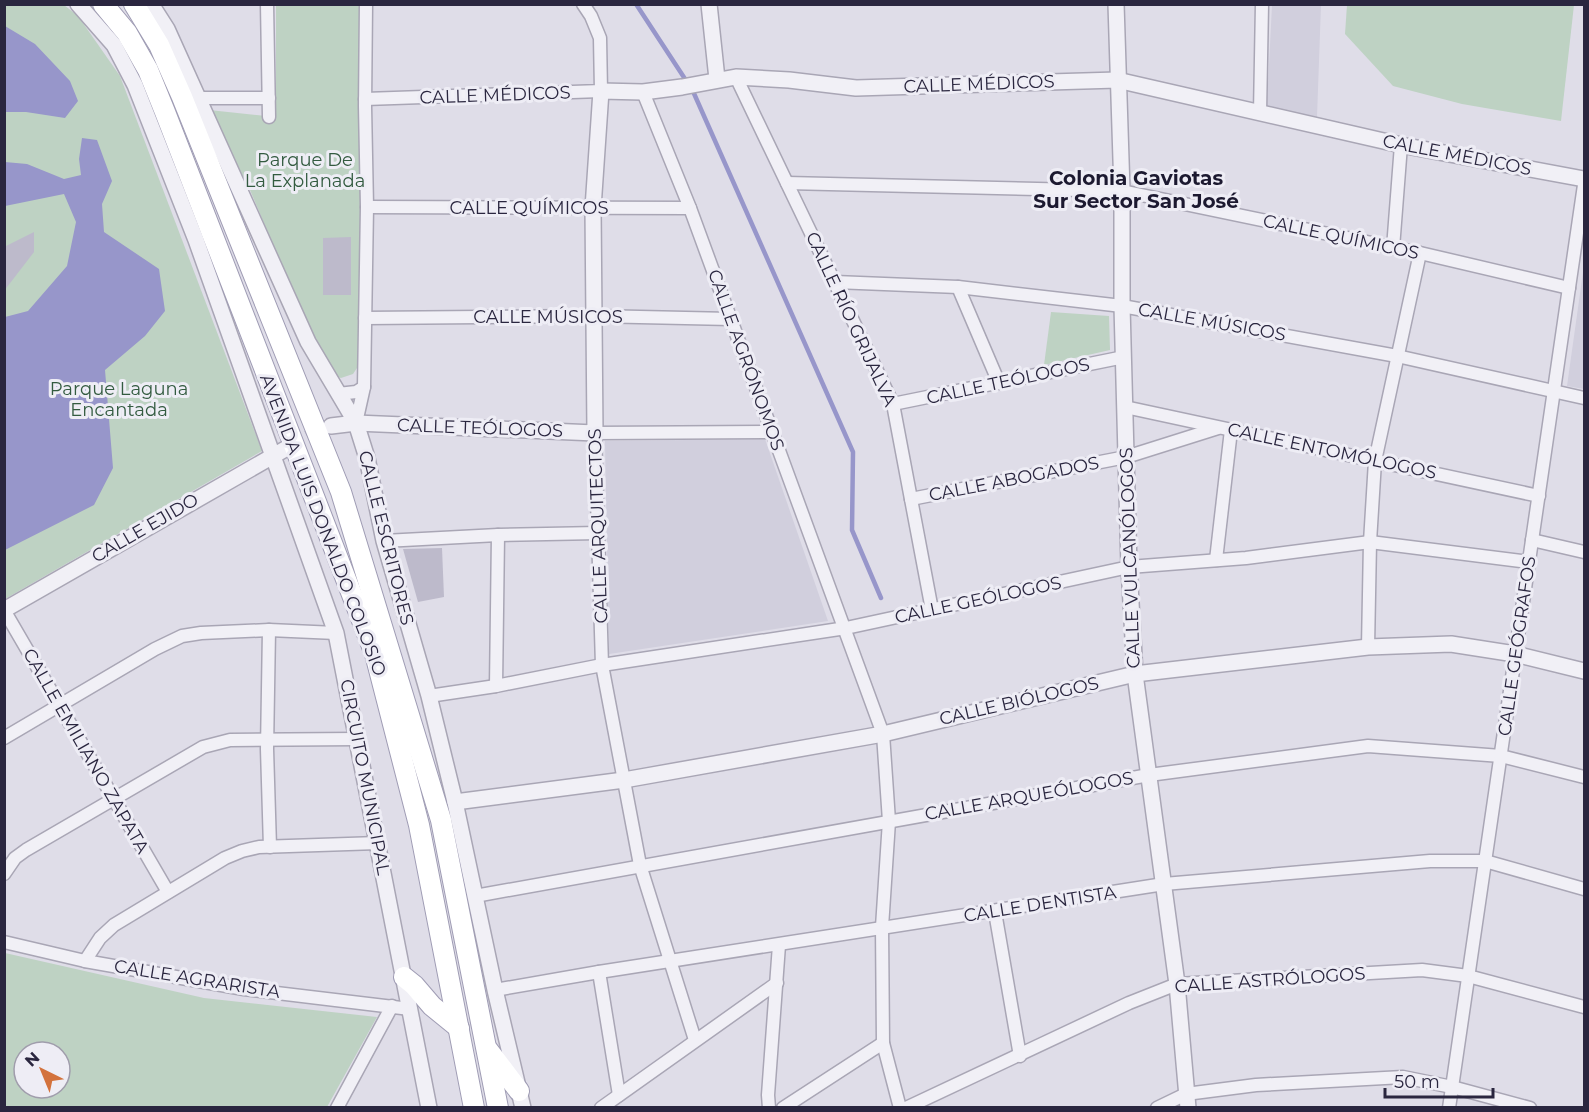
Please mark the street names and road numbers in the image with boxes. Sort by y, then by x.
street label: CALLE MÉDICOS [903,70,1055,98]
street label: CALLE MÉDICOS [419,81,571,109]
street label: CALLE MÉDICOS [1381,130,1533,180]
street label: CALLE QUÍMICOS [449,197,609,219]
street label: CALLE QUÍMICOS [1261,210,1421,264]
street label: CALLE RÍO GRIJALVA [801,228,901,410]
street label: CALLE AGRÓNOMOS [703,266,789,454]
street label: CALLE MÚSICOS [1136,298,1288,346]
street label: CALLE MÚSICOS [473,306,623,328]
street label: CALLE TEÓLOGOS [924,353,1092,409]
street label: AVENIDA LUIS DONALDO COLOSIO [255,371,391,679]
street label: CALLE TEÓLOGOS [397,414,563,442]
street label: CALLE ENTOMÓLOGOS [1226,418,1438,484]
street label: CALLE ARQUITECTOS [584,428,612,624]
street label: CALLE VULCANÓLOGOS [1115,447,1145,669]
street label: CALLE ESCRITORES [354,448,418,628]
street label: CALLE ABOGADOS [927,452,1101,506]
street label: CALLE EJIDO [88,489,202,567]
street label: CALLE GEÓGRAFOS [1493,555,1541,737]
street label: CALLE GEÓLOGOS [893,572,1063,628]
street label: CALLE EMILIANO ZAPATA [18,645,154,857]
street label: CALLE BIÓLOGOS [937,672,1101,730]
street label: CIRCUITO MUNICIPAL [335,677,395,877]
street label: CALLE ARQUEÓLOGOS [923,767,1135,825]
street label: CALLE DENTISTA [962,881,1118,927]
street label: CALLE AGRARISTA [112,955,282,1003]
street label: CALLE ASTRÓLOGOS [1174,962,1366,998]

